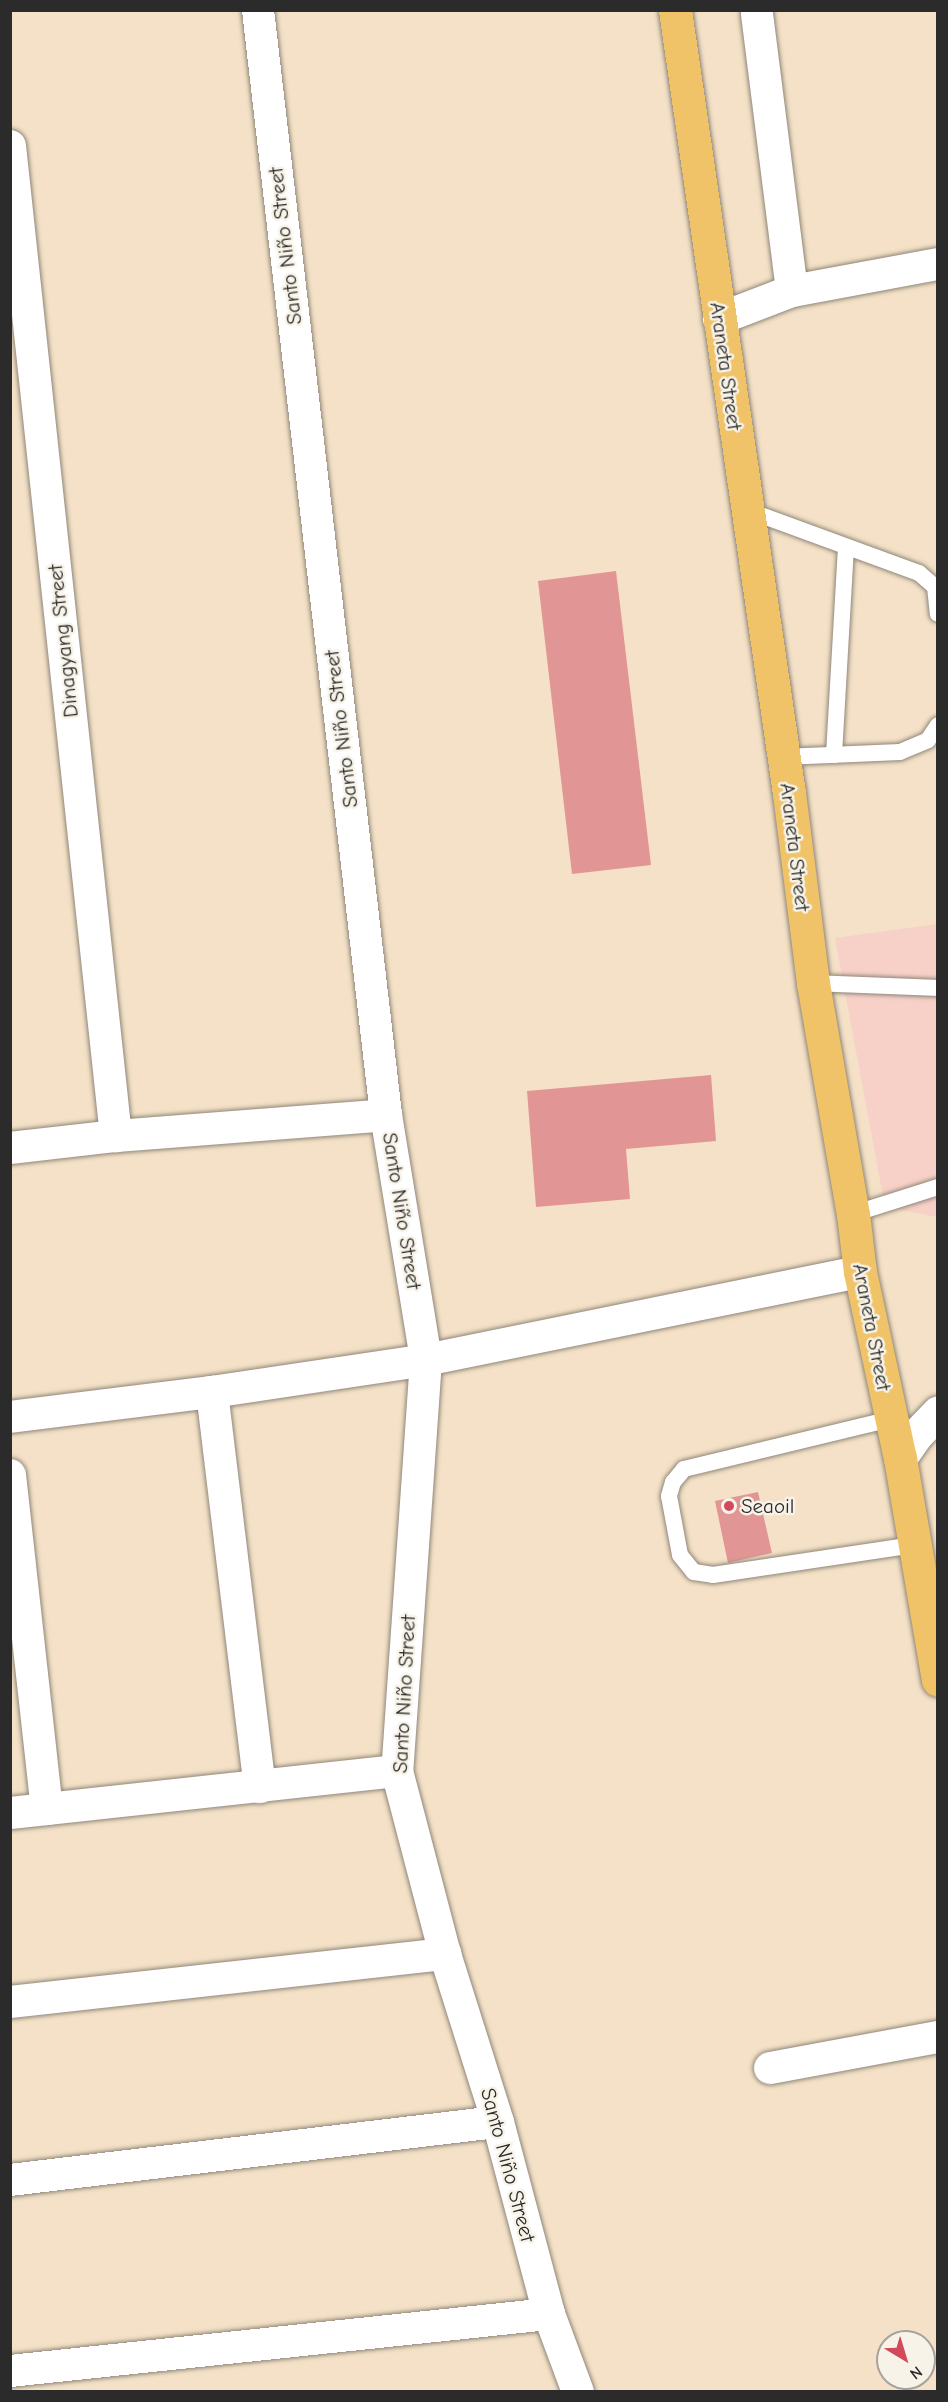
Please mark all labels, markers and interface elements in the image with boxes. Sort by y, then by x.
street label: Santo Niño Street [263,166,307,326]
street label: Araneta Street [705,300,747,432]
street label: Dinagyang Street [42,563,84,719]
street label: Santo Niño Street [319,649,363,809]
street label: Araneta Street [775,781,815,913]
street label: Santo Niño Street [377,1131,427,1291]
street label: Araneta Street [847,1261,897,1393]
place label: Seaoil [741,1493,794,1519]
marker: Seaoil [722,1499,736,1513]
street label: Santo Niño Street [387,1614,421,1774]
street label: Santo Niño Street [475,2085,541,2245]
north arrow [876,2330,936,2390]
text: N [906,2362,926,2383]

